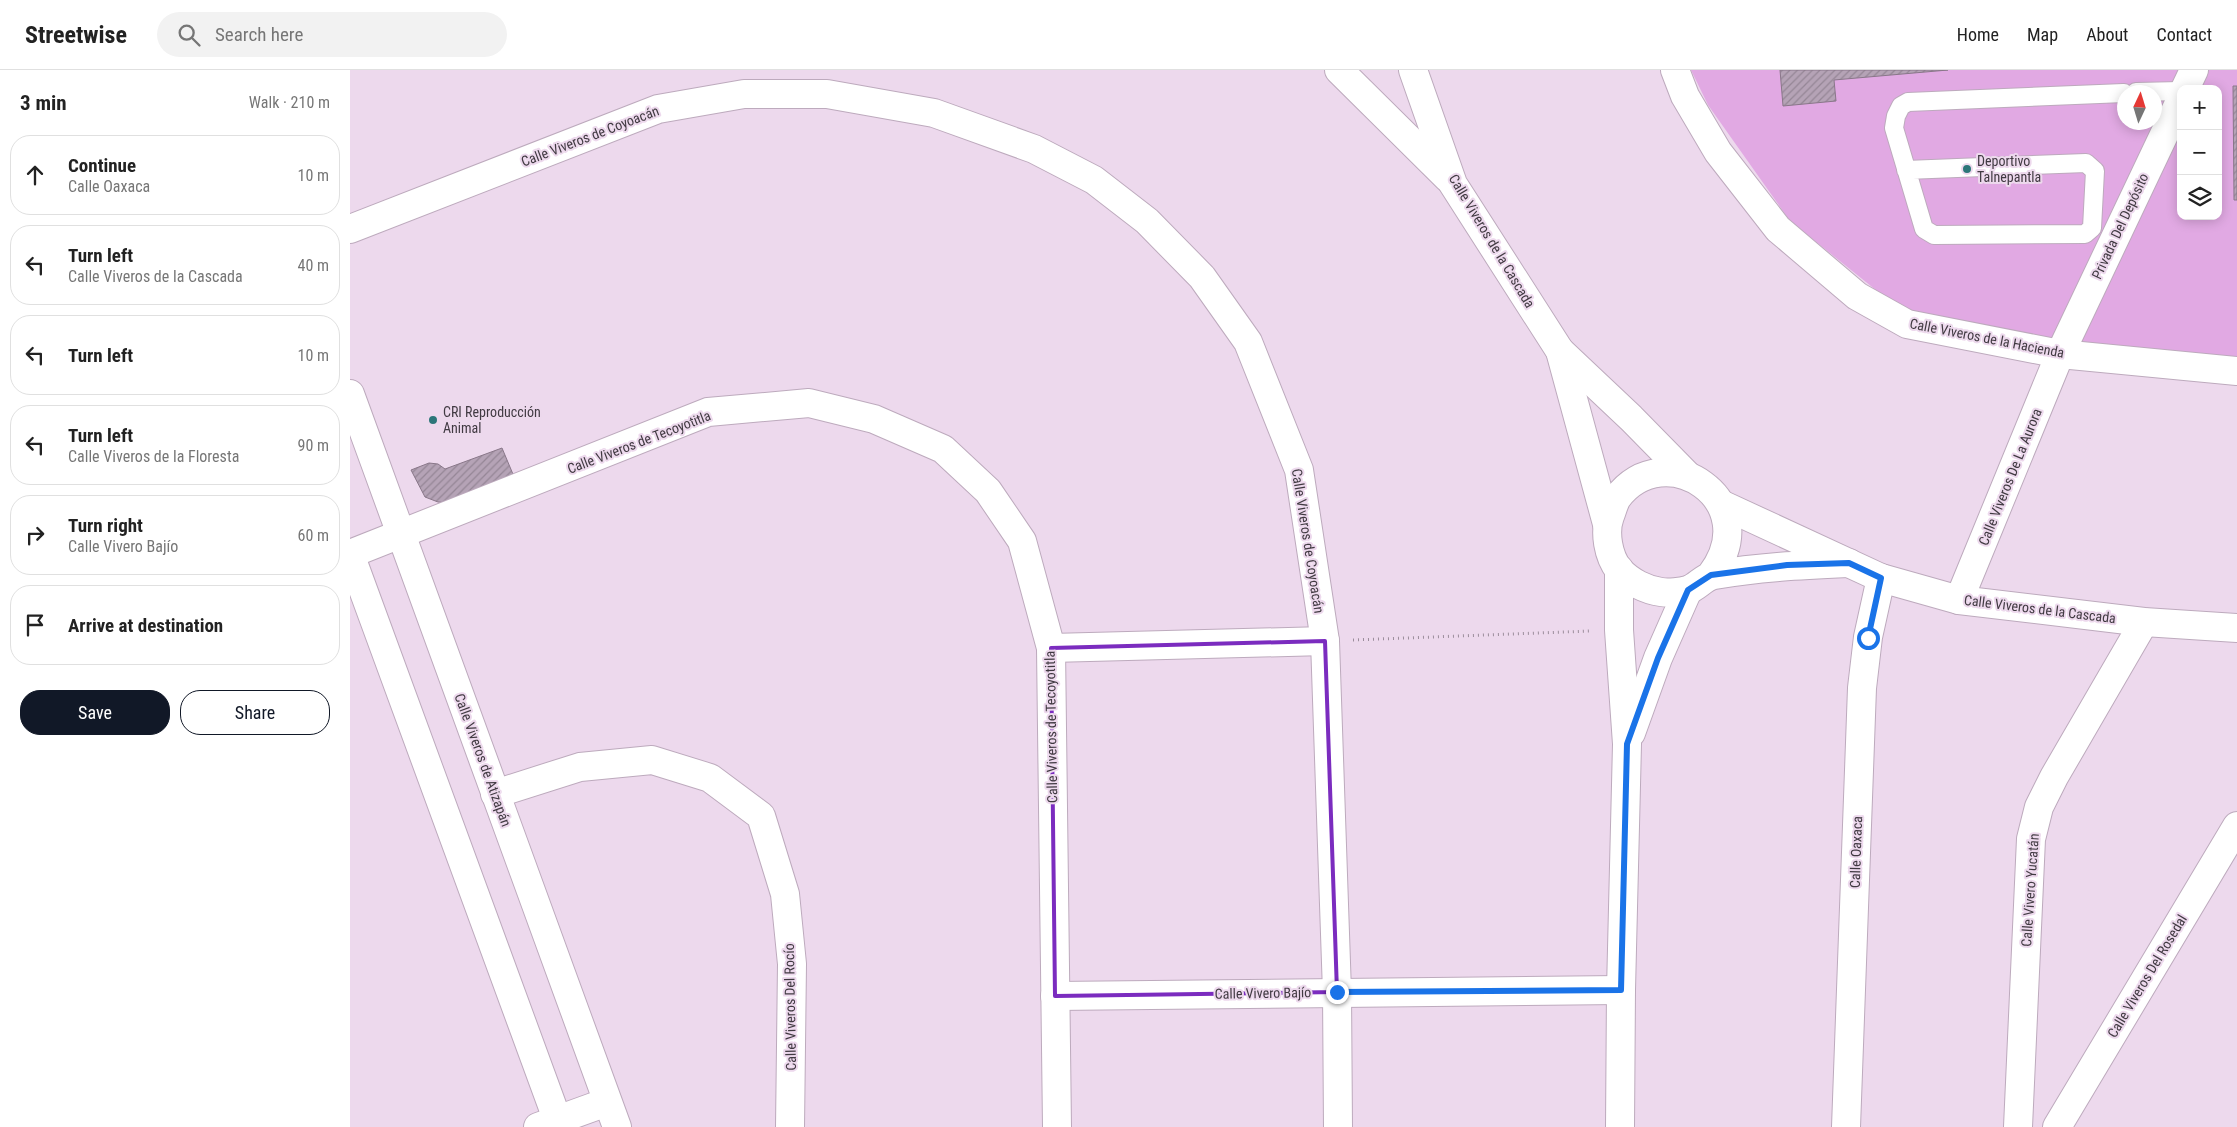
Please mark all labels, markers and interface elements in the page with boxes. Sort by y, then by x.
search box [157,12,507,57]
text: Streetwise [25,21,127,49]
icon: search [175,21,203,49]
text: Search here [215,23,303,46]
text: Home [1957,24,1999,45]
text: Map [2027,24,2058,45]
text: About [2086,24,2128,45]
text: Contact [2156,24,2212,45]
north arrow [2117,85,2162,130]
map controls [2177,85,2222,220]
button: + [2177,85,2222,130]
text: 3 min [20,91,67,115]
text: Walk · 210 m [249,93,330,112]
street label: Calle Viveros de Coyoacán [519,102,661,170]
button: − [2177,130,2222,175]
place label: Deportivo Talnepantla [1977,153,2041,185]
text: Continue [68,154,136,177]
icon: ahead [21,161,49,189]
marker: Deportivo Talnepantla [1961,163,1973,175]
text: 10 m [297,166,329,185]
street label: Calle Viveros de la Cascada [1446,171,1538,311]
street label: Privada Del Depósito [2088,171,2152,281]
button: layers [2177,175,2222,220]
text: Calle Oaxaca [68,177,150,196]
text: Turn left [68,244,133,267]
icon: left [21,251,49,279]
text: 40 m [297,256,329,275]
text: Calle Viveros de la Cascada [68,267,243,286]
street label: Calle Viveros de la Hacienda [1908,315,2066,361]
icon: left [21,341,49,369]
text: Turn left [68,344,133,367]
text: 10 m [297,346,329,365]
place label: CRI Reproducción Animal [443,404,541,436]
street label: Calle Viveros De La Aurora [1975,406,2045,548]
street label: Calle Viveros de Tecoyotitla [565,407,713,477]
marker: CRI Reproducción Animal [427,414,439,426]
text: Turn left [68,424,133,447]
icon: left [21,431,49,459]
text: 90 m [297,436,329,455]
text: Calle Viveros de la Floresta [68,447,239,466]
street label: Calle Viveros de Coyoacán [1289,468,1327,614]
text: Turn right [68,514,143,537]
icon: right [21,521,49,549]
text: 60 m [297,526,329,545]
text: Calle Vivero Bajío [68,537,178,556]
street label: Calle Viveros de la Cascada [1963,592,2117,626]
icon: arrive [21,611,49,639]
text: Arrive at destination [68,614,223,637]
route start [1857,627,1880,650]
street label: Calle Viveros de Tecoyotitla [1042,651,1060,803]
button: Save [20,690,170,735]
button: Share [180,690,330,735]
street label: Calle Viveros de Atizapán [451,691,515,829]
street label: Calle Oaxaca [1847,816,1865,888]
street label: Calle Vivero Yucatán [2018,833,2042,947]
street label: Calle Viveros Del Rosedal [2104,912,2190,1040]
street label: Calle Viveros Del Rocío [781,943,799,1071]
route end [1326,981,1349,1004]
street label: Calle Vivero Bajío [1215,984,1311,1002]

